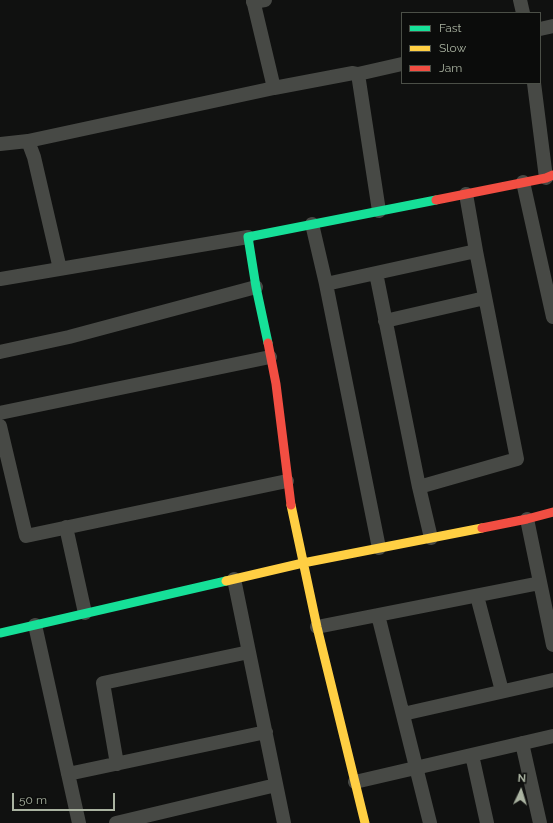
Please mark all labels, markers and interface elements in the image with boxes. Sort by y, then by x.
legend [401,12,541,84]
text: Fast [439,21,462,35]
text: Slow [439,41,466,55]
text: Jam [439,61,462,75]
north arrow [501,771,541,811]
text: N [517,772,527,785]
scale bar [14,785,117,811]
text: 50 m [19,793,47,807]

